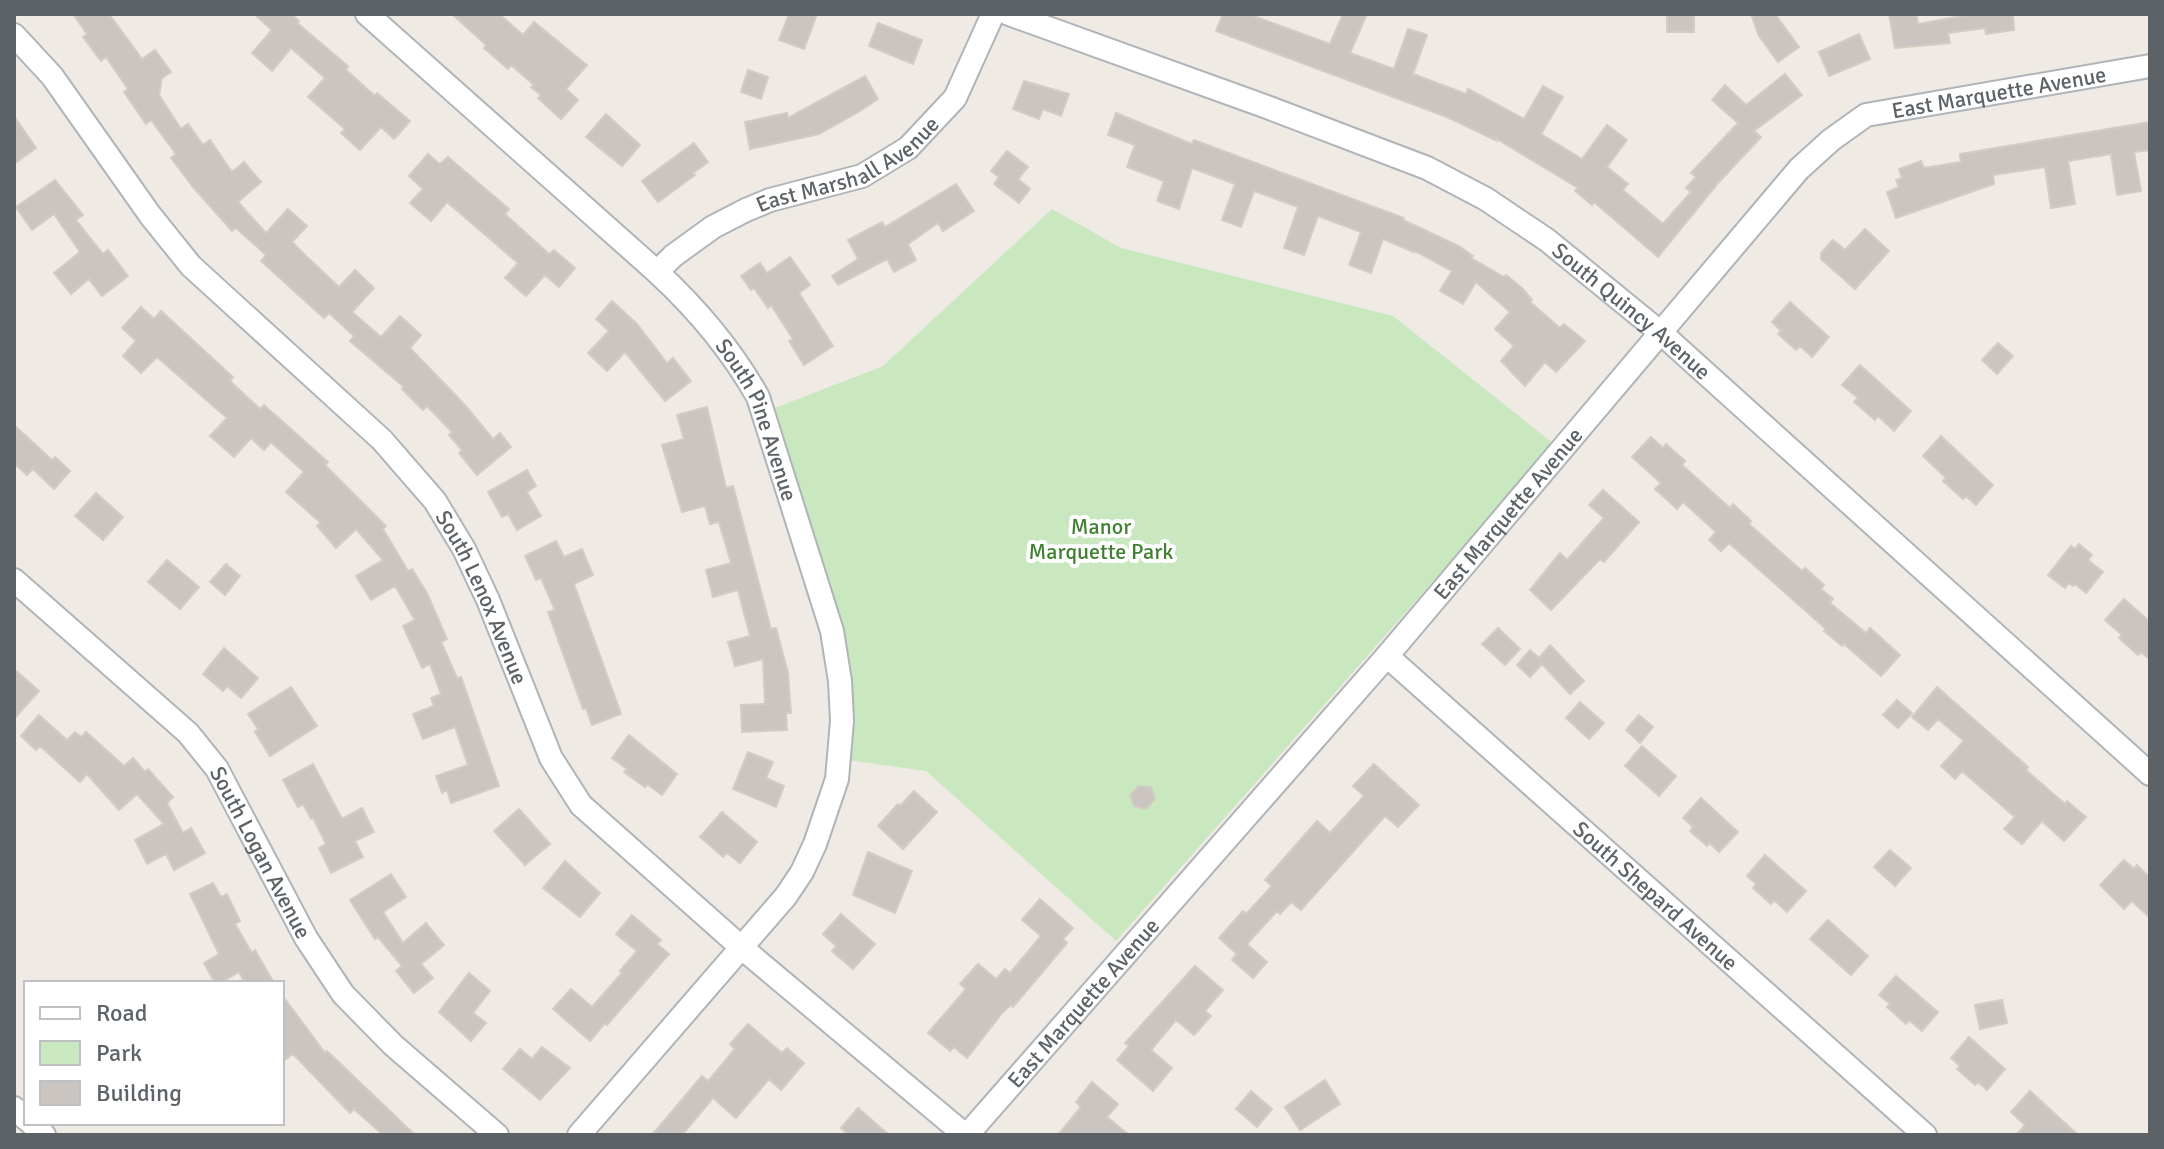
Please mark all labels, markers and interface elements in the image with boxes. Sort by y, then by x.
street label: East Marquette Avenue [1890,60,2108,124]
street label: East Marshall Avenue [752,110,944,218]
street label: South Quincy Avenue [1547,236,1717,385]
street label: South Pine Avenue [710,333,804,504]
street label: East Marquette Avenue [1427,422,1588,605]
street label: South Lenox Avenue [430,505,534,688]
park label: Manor Marquette Park [1029,513,1173,565]
street label: South Logan Avenue [204,761,317,943]
street label: South Shepard Avenue [1568,815,1744,976]
street label: East Marquette Avenue [1001,912,1165,1093]
legend [24,981,284,1125]
text: Road [96,998,147,1028]
text: Park [96,1038,142,1068]
text: Building [96,1078,182,1108]

